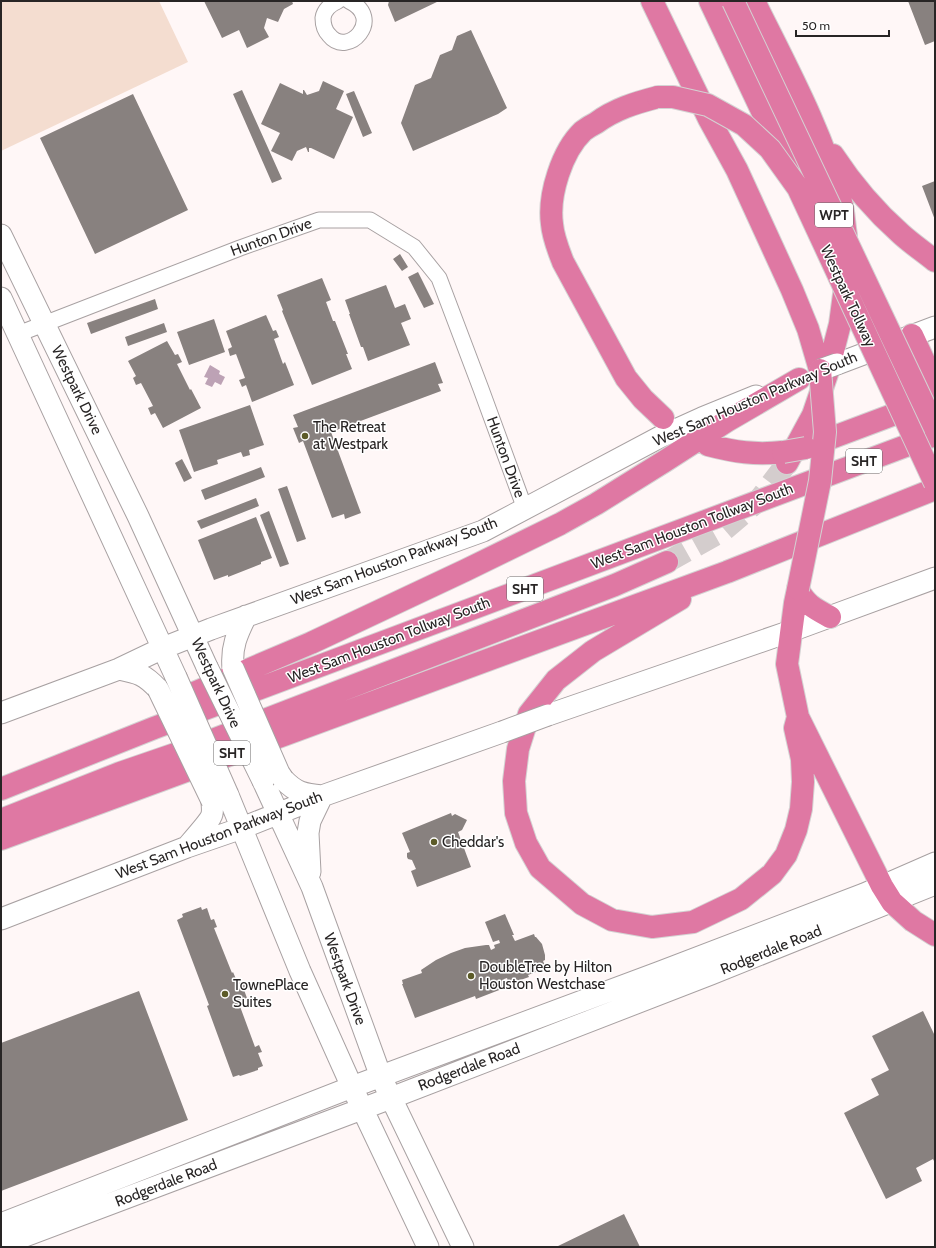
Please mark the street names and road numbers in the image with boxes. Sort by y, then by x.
road number: WPT [815,203,853,227]
street label: Hunton Drive [228,214,314,260]
street label: Westpark Tollway [817,242,880,350]
street label: Westpark Drive [48,343,106,438]
street label: West Sam Houston Parkway South [650,348,860,450]
street label: Hunton Drive [483,414,529,500]
road number: SHT [846,449,882,473]
street label: West Sam Houston Tollway South [588,479,796,573]
street label: West Sam Houston Parkway South [288,513,500,609]
road number: SHT [507,577,543,601]
street label: West Sam Houston Tollway South [285,593,493,687]
street label: Westpark Drive [187,635,245,731]
road number: SHT [214,741,250,765]
street label: West Sam Houston Parkway South [113,787,325,883]
street label: Rodgerdale Road [718,921,824,979]
street label: Westpark Drive [320,931,370,1028]
street label: Rodgerdale Road [416,1039,522,1095]
street label: Rodgerdale Road [113,1155,219,1211]

